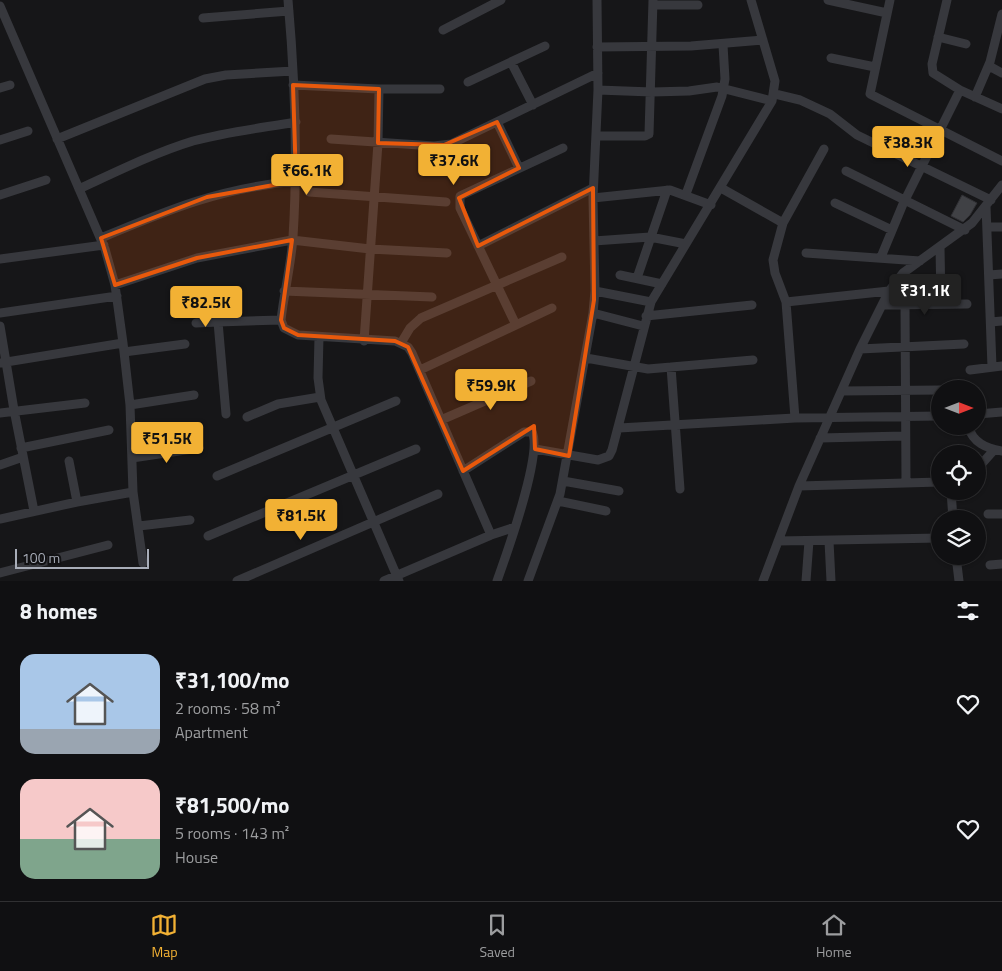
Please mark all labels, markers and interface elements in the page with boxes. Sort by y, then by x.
pin: ₹38.3K [867,126,949,168]
text: ₹38.3K [883,130,933,154]
pin: ₹37.6K [413,144,495,186]
text: ₹37.6K [429,148,479,172]
pin: ₹66.1K [266,154,348,196]
text: ₹66.1K [282,158,332,182]
pin: ₹31.1K [884,274,966,316]
text: ₹31.1K [900,278,950,302]
pin: ₹82.5K [165,286,247,328]
text: ₹82.5K [181,290,231,314]
pin: ₹59.9K [450,368,532,411]
text: ₹59.9K [466,373,516,397]
north arrow [931,380,986,435]
map controls [931,380,986,565]
pin: ₹51.5K [126,422,208,464]
text: ₹51.5K [142,426,192,450]
button: locate [931,445,986,500]
pin: ₹81.5K [260,498,342,541]
text: ₹81.5K [276,503,326,527]
button: layers [931,510,986,565]
scale bar [15,546,149,569]
text: 100 m [22,547,60,568]
text: 8 homes [20,595,97,627]
icon: filters [954,597,982,625]
text: ₹31,100/mo [175,664,289,696]
icon: home [60,674,120,734]
icon: heart [954,690,982,718]
text: 2 rooms · 58 m² [175,696,280,720]
text: Apartment [175,720,248,744]
text: ₹81,500/mo [175,789,289,821]
icon: home [60,799,120,859]
icon: heart [954,815,982,843]
text: 5 rooms · 143 m² [175,821,289,845]
text: House [175,845,218,869]
tab: Map [150,911,178,962]
tab: Saved [479,911,515,962]
tab: Home [816,911,852,962]

